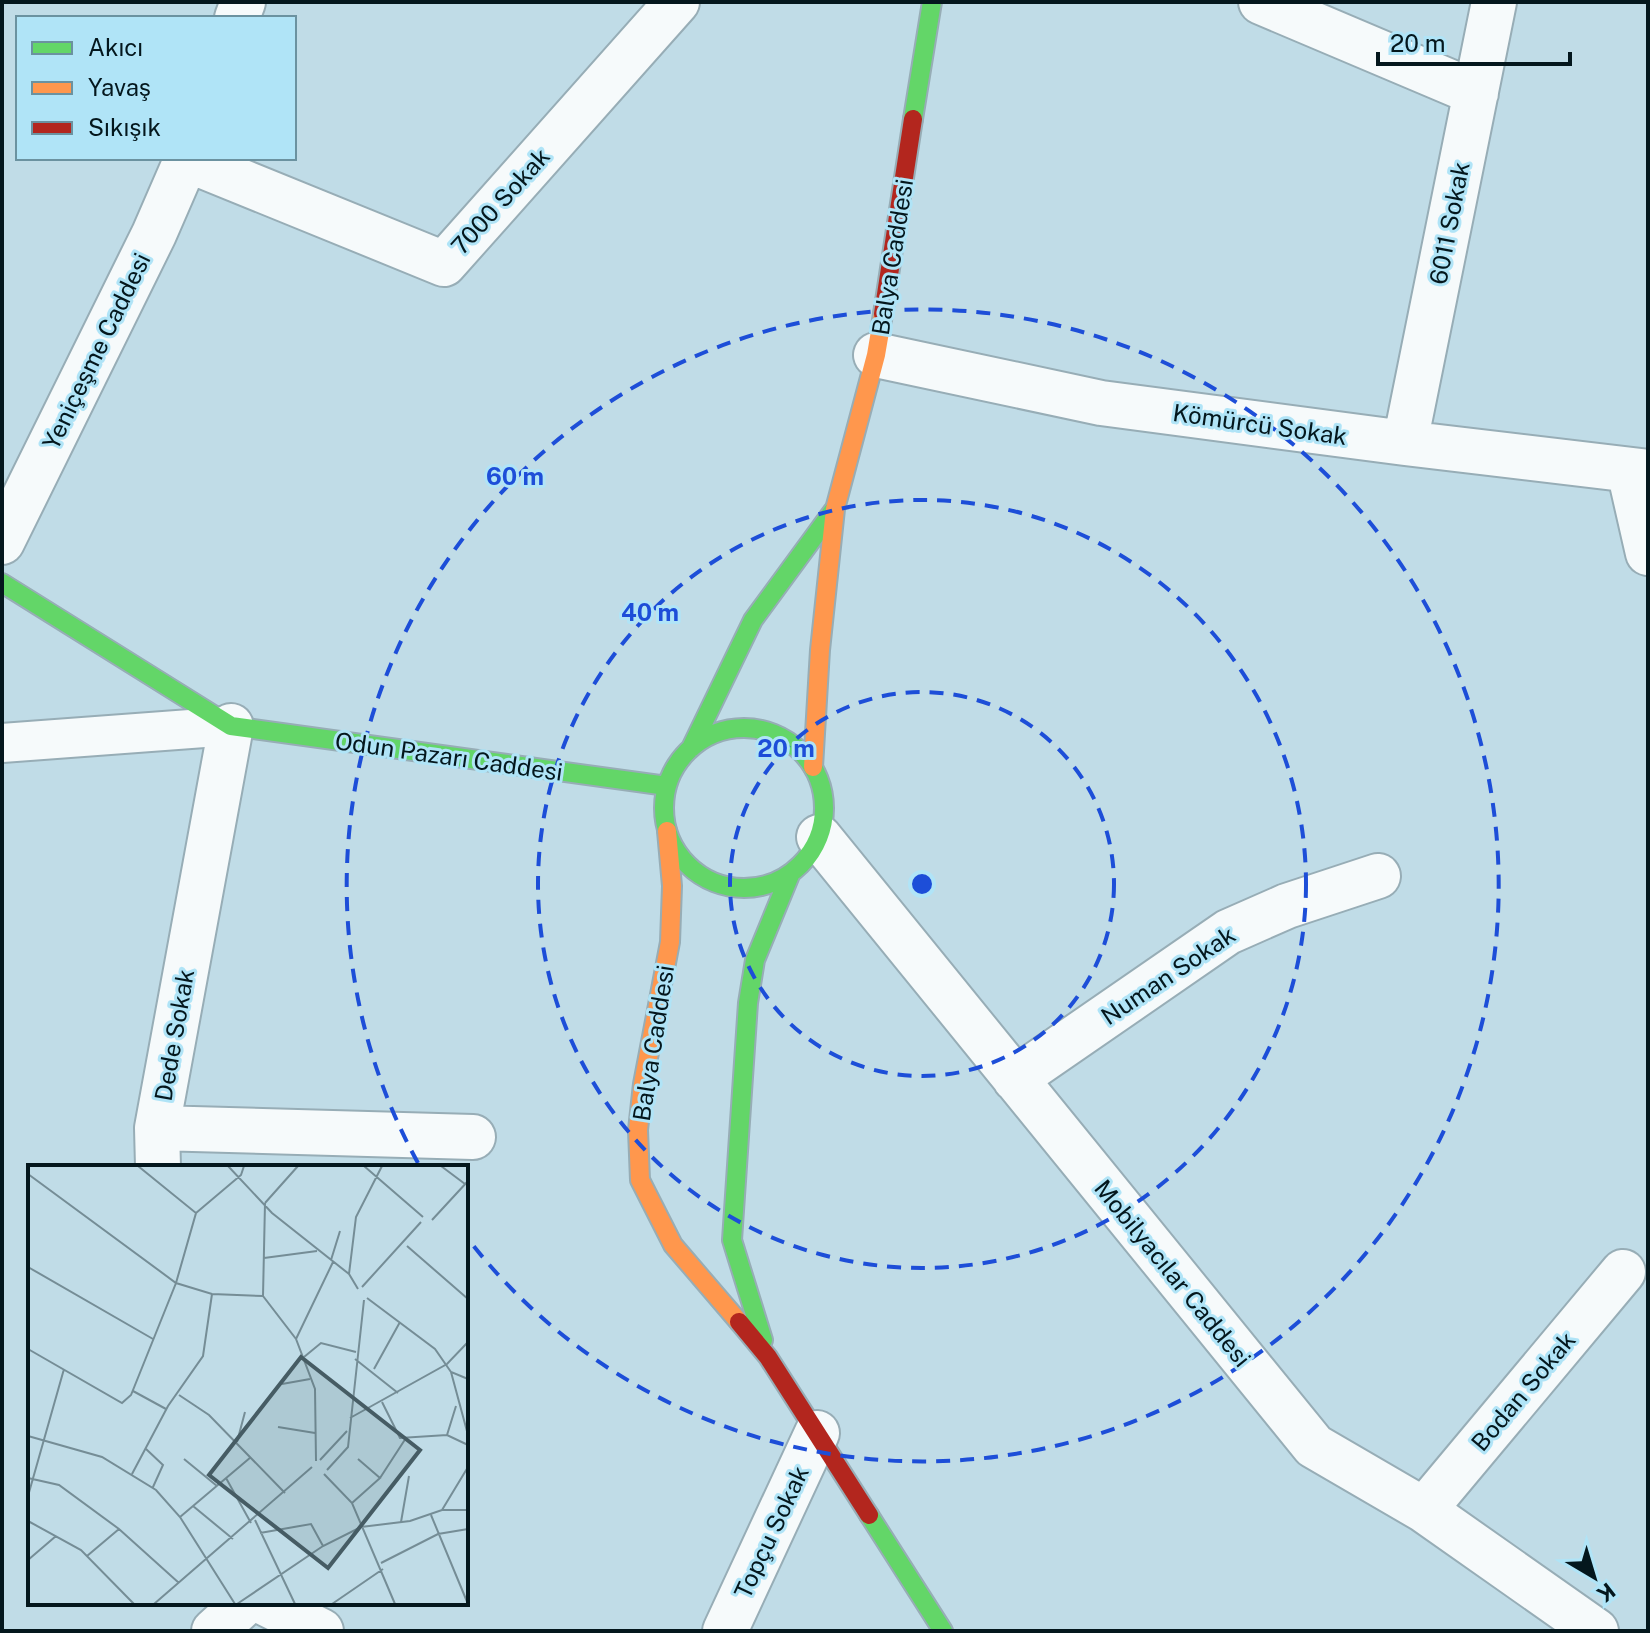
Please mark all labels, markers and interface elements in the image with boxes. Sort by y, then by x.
legend [16,16,296,160]
scale bar [1378,16,1570,66]
text: 20 m [1390,29,1446,57]
text: Akıcı [88,33,143,61]
text: Yavaş [88,73,151,101]
text: Sıkışık [88,113,161,141]
street label: 7000 Sokak [445,142,555,260]
street label: 6011 Sokak [1423,159,1475,287]
street label: Balya Caddesi [866,177,918,337]
street label: Yeniçeşme Caddesi [36,248,156,454]
street label: Kömürcü Sokak [1171,398,1349,450]
text: 60 m [486,462,544,490]
text: 40 m [621,598,679,626]
street label: Odun Pazarı Caddesi [333,726,565,786]
text: 20 m [757,734,815,762]
centre of rings [908,870,936,898]
street label: Numan Sokak [1096,920,1240,1030]
street label: Balya Caddesi [627,963,679,1123]
street label: Dede Sokak [149,967,199,1103]
inset map [28,1165,468,1605]
street label: Mobilyacılar Caddesi [1089,1174,1257,1372]
street label: Bodan Sokak [1465,1326,1581,1456]
street label: Topçu Sokak [728,1461,814,1603]
north arrow [1554,1537,1634,1617]
text: K [1592,1578,1621,1608]

